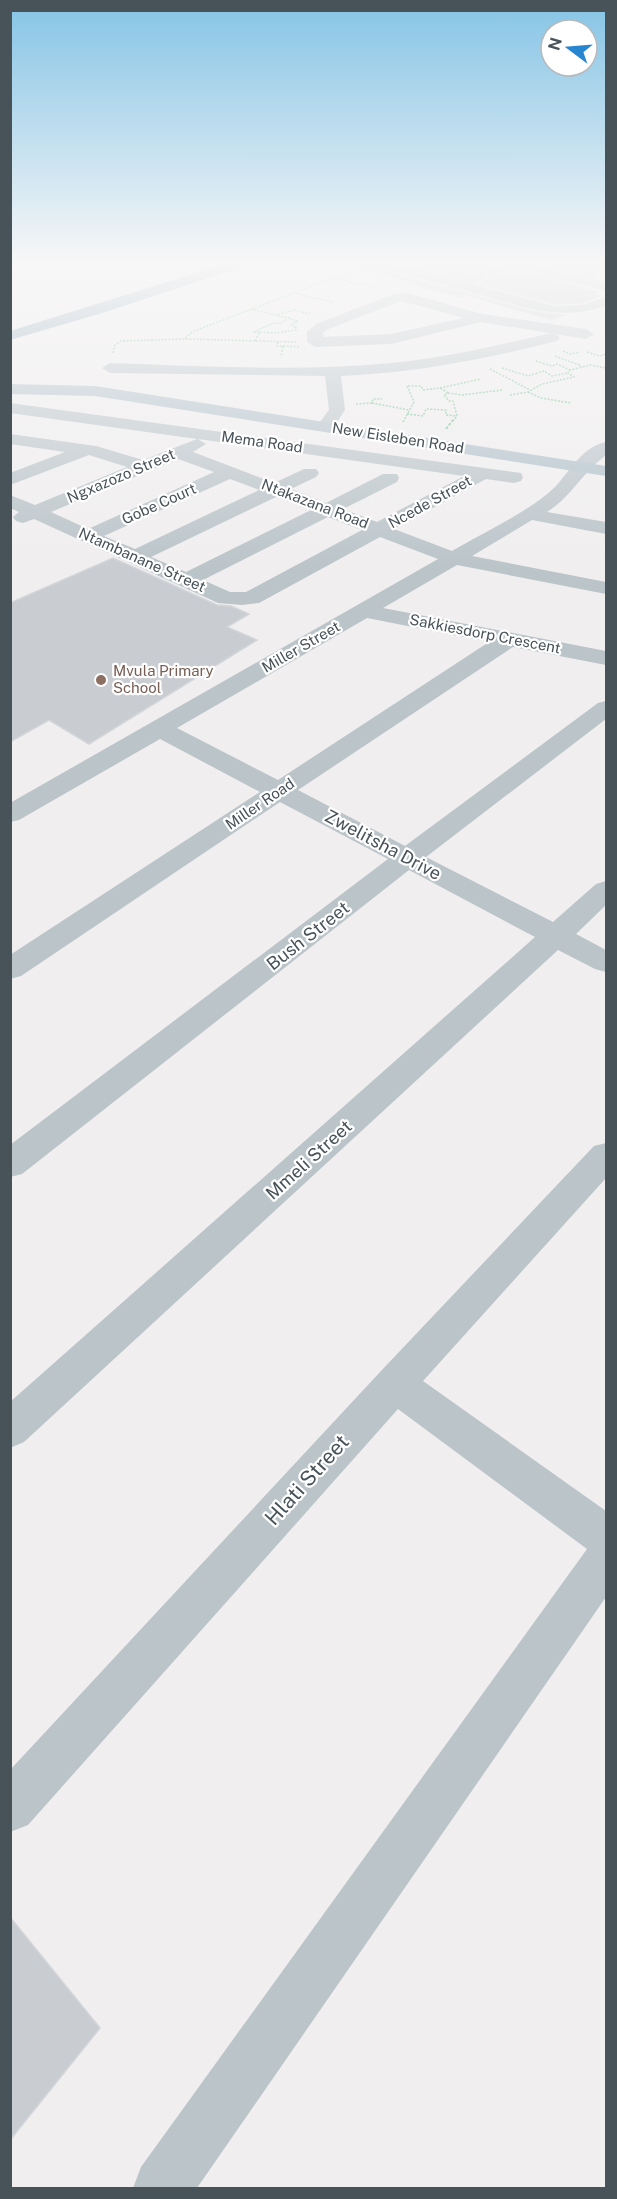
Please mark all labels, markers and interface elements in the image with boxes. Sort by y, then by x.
north arrow [539,18,599,78]
text: N [544,35,566,53]
street label: New Eisleben Road [331,419,465,456]
street label: Mema Road [220,427,304,456]
street label: Ngxazozo Street [64,445,177,506]
street label: Ncede Street [385,472,475,531]
street label: Ntakazana Road [259,475,371,532]
street label: Gobe Court [119,480,199,527]
street label: Ntambanane Street [76,524,208,595]
street label: Sakkiesdorp Crescent [408,611,562,657]
street label: Miller Street [259,617,343,676]
place label: Mvula Primary School [113,662,214,696]
marker: Mvula Primary School [94,673,108,687]
street label: Miller Road [222,774,297,833]
street label: Zwelitsha Drive [321,805,445,884]
street label: Bush Street [262,897,353,974]
street label: Mmeli Street [261,1116,356,1204]
street label: Hlati Street [259,1429,354,1530]

